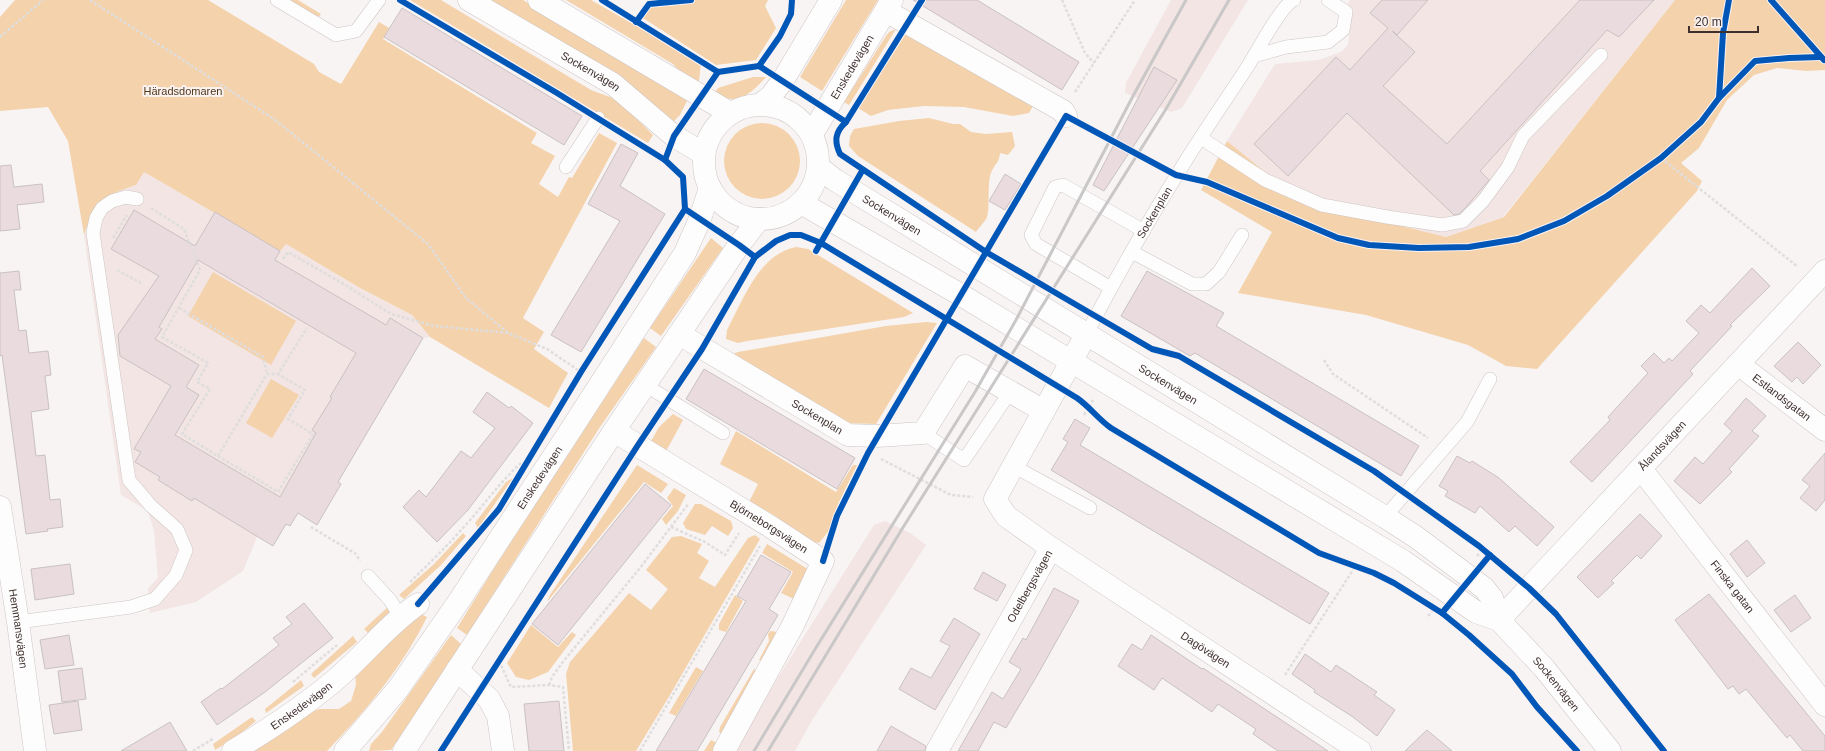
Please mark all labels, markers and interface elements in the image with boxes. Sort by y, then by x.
scale bar [1689,8,1758,34]
text: 20 m [1695,15,1722,29]
street label: Enskedevägen [828,33,876,101]
street label: Sockenvägen [559,49,623,94]
park label: Häradsdomaren [144,85,222,97]
street label: Sockenplan [1134,185,1174,240]
street label: Sockenvägen [860,192,923,237]
street label: Sockenvägen [1136,362,1200,407]
street label: Estlandsgatan [1750,371,1813,423]
street label: Sockenplan [789,397,845,437]
street label: Ålandsvägen [1636,418,1688,473]
street label: Enskedevägen [515,444,565,511]
street label: Björneborgsvägen [728,498,810,555]
street label: Odelbergsvägen [1005,548,1055,624]
street label: Finska gatan [1708,558,1757,615]
street label: Hemmansvägen [7,588,30,669]
street label: Dagövägen [1179,629,1232,670]
street label: Sockenvägen [1530,654,1582,713]
street label: Enskedevägen [268,679,334,732]

